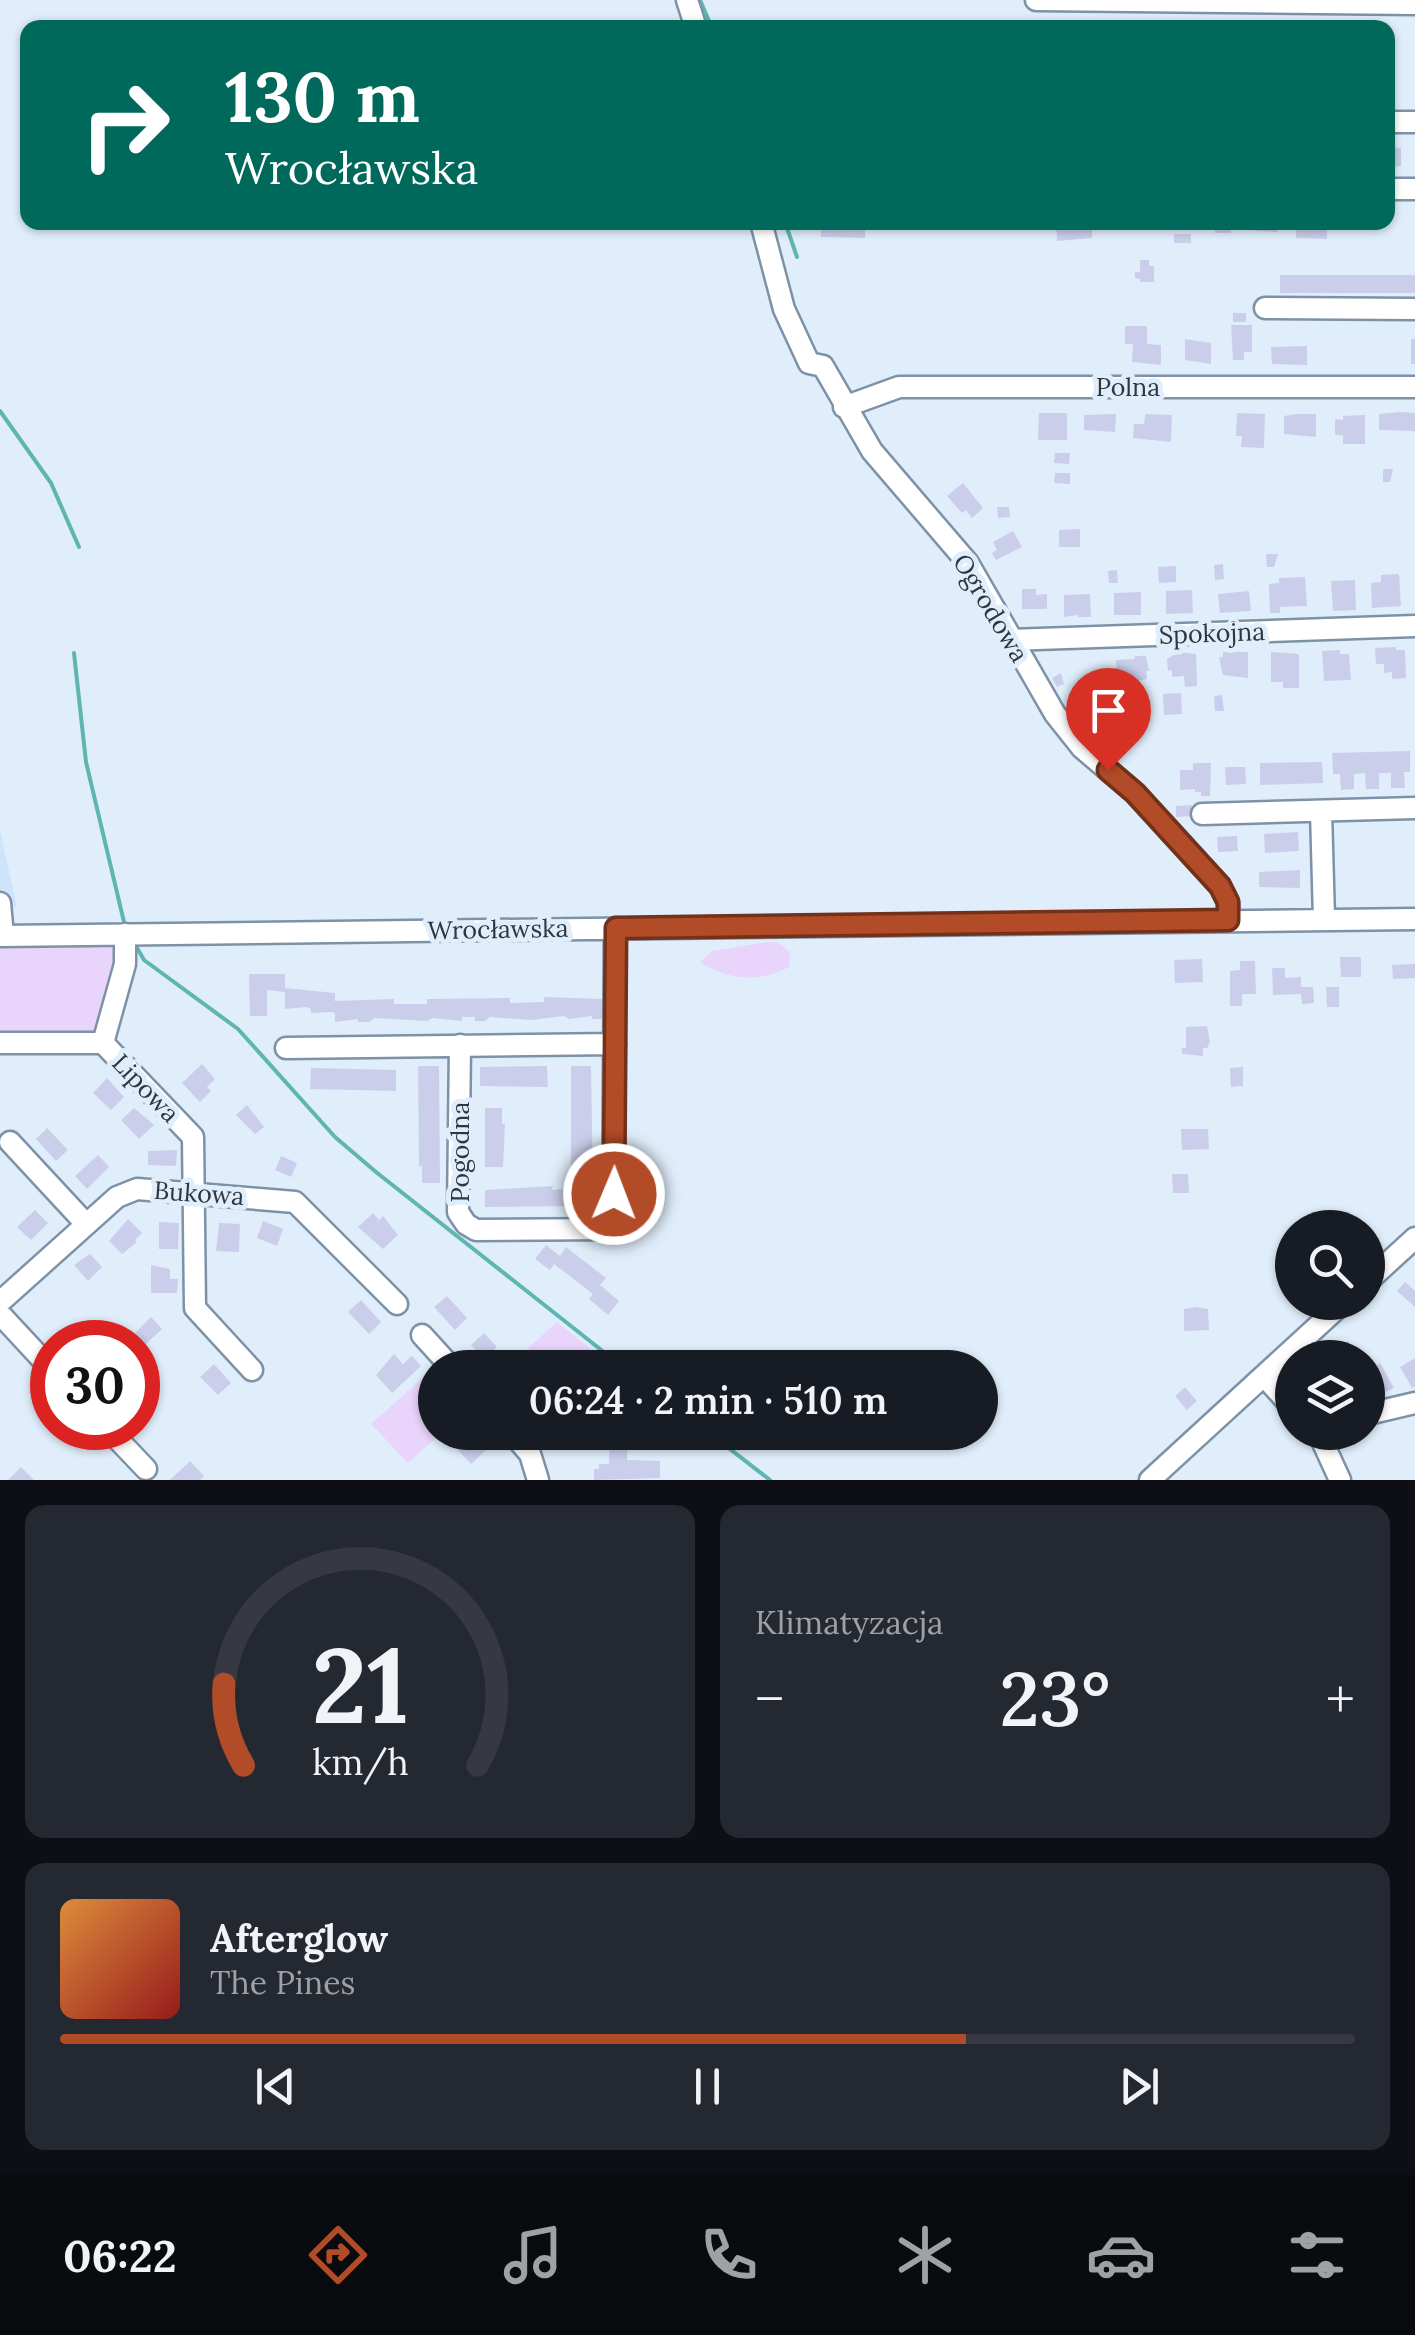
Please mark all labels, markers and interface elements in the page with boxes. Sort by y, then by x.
text: 130 m [225,52,420,141]
icon: right [60,60,190,190]
text: Wrocławska [225,139,478,196]
street label: Polna [1096,371,1160,403]
street label: Ogrodowa [946,548,1036,668]
street label: Spokojna [1158,615,1266,651]
pin [1066,668,1151,771]
icon: arrive [1081,683,1136,738]
street label: Wrocławska [427,912,569,946]
street label: Lipowa [106,1047,187,1129]
street label: Pogodna [444,1101,476,1202]
position arrow [562,1142,666,1246]
street label: Bukowa [153,1174,245,1212]
map controls [1275,1210,1385,1450]
button: search [1275,1210,1385,1320]
speed limit sign: 30 [30,1320,160,1450]
button: layers [1275,1340,1385,1450]
text: 06:24 · 2 min · 510 m [529,1376,887,1424]
text: Klimatyzacja [755,1602,944,1643]
text: 21 [311,1618,409,1751]
text: 23° [1000,1651,1110,1747]
text: − [755,1664,784,1734]
text: + [1326,1664,1355,1734]
text: km/h [312,1739,408,1785]
text: Afterglow [210,1914,388,1962]
text: The Pines [210,1962,355,2003]
icon: previous [248,2059,303,2114]
icon: pause [680,2059,735,2114]
icon: next [1112,2059,1167,2114]
icon: directions [303,2220,373,2290]
icon: music [498,2220,568,2290]
icon: phone [694,2220,764,2290]
icon: climate [890,2220,960,2290]
icon: car [1086,2220,1156,2290]
icon: filters [1282,2220,1352,2290]
text: 06:22 [63,2227,177,2284]

